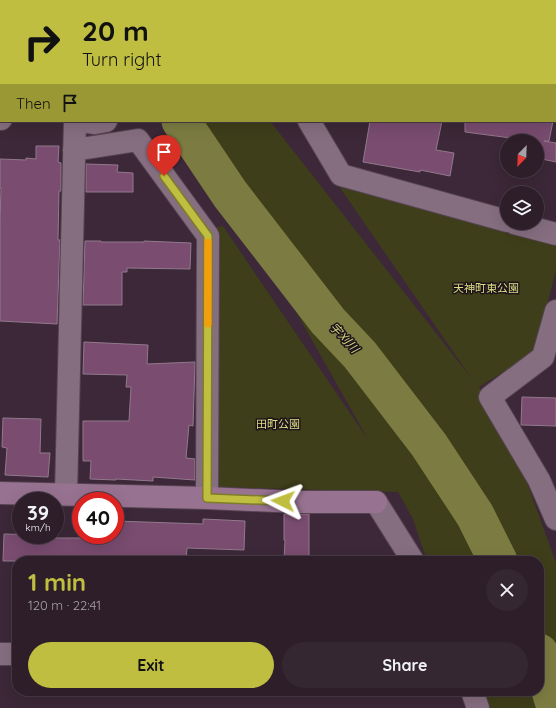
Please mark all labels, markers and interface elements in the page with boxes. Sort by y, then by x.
text: 20 m [82,13,149,48]
icon: right [16,16,68,68]
text: Turn right [82,48,162,71]
icon: arrive [59,92,81,114]
text: Then [16,94,51,113]
north arrow [500,134,544,178]
map controls [500,134,544,230]
pin [147,135,181,176]
icon: arrive [153,141,175,163]
button: layers [500,186,544,230]
park label: 天神町東公園 [453,281,519,295]
water label: 宇刈川 [327,319,363,357]
park label: 田町公園 [256,417,300,431]
position arrow [262,480,304,522]
speed limit sign: 40 [72,492,124,544]
text: 39 [27,500,49,525]
text: km/h [25,521,51,534]
text: 1 min [28,567,86,597]
button: close [486,569,528,611]
text: 120 m · 22:41 [28,597,101,613]
button: Exit [28,642,274,688]
button: Share [282,642,528,688]

